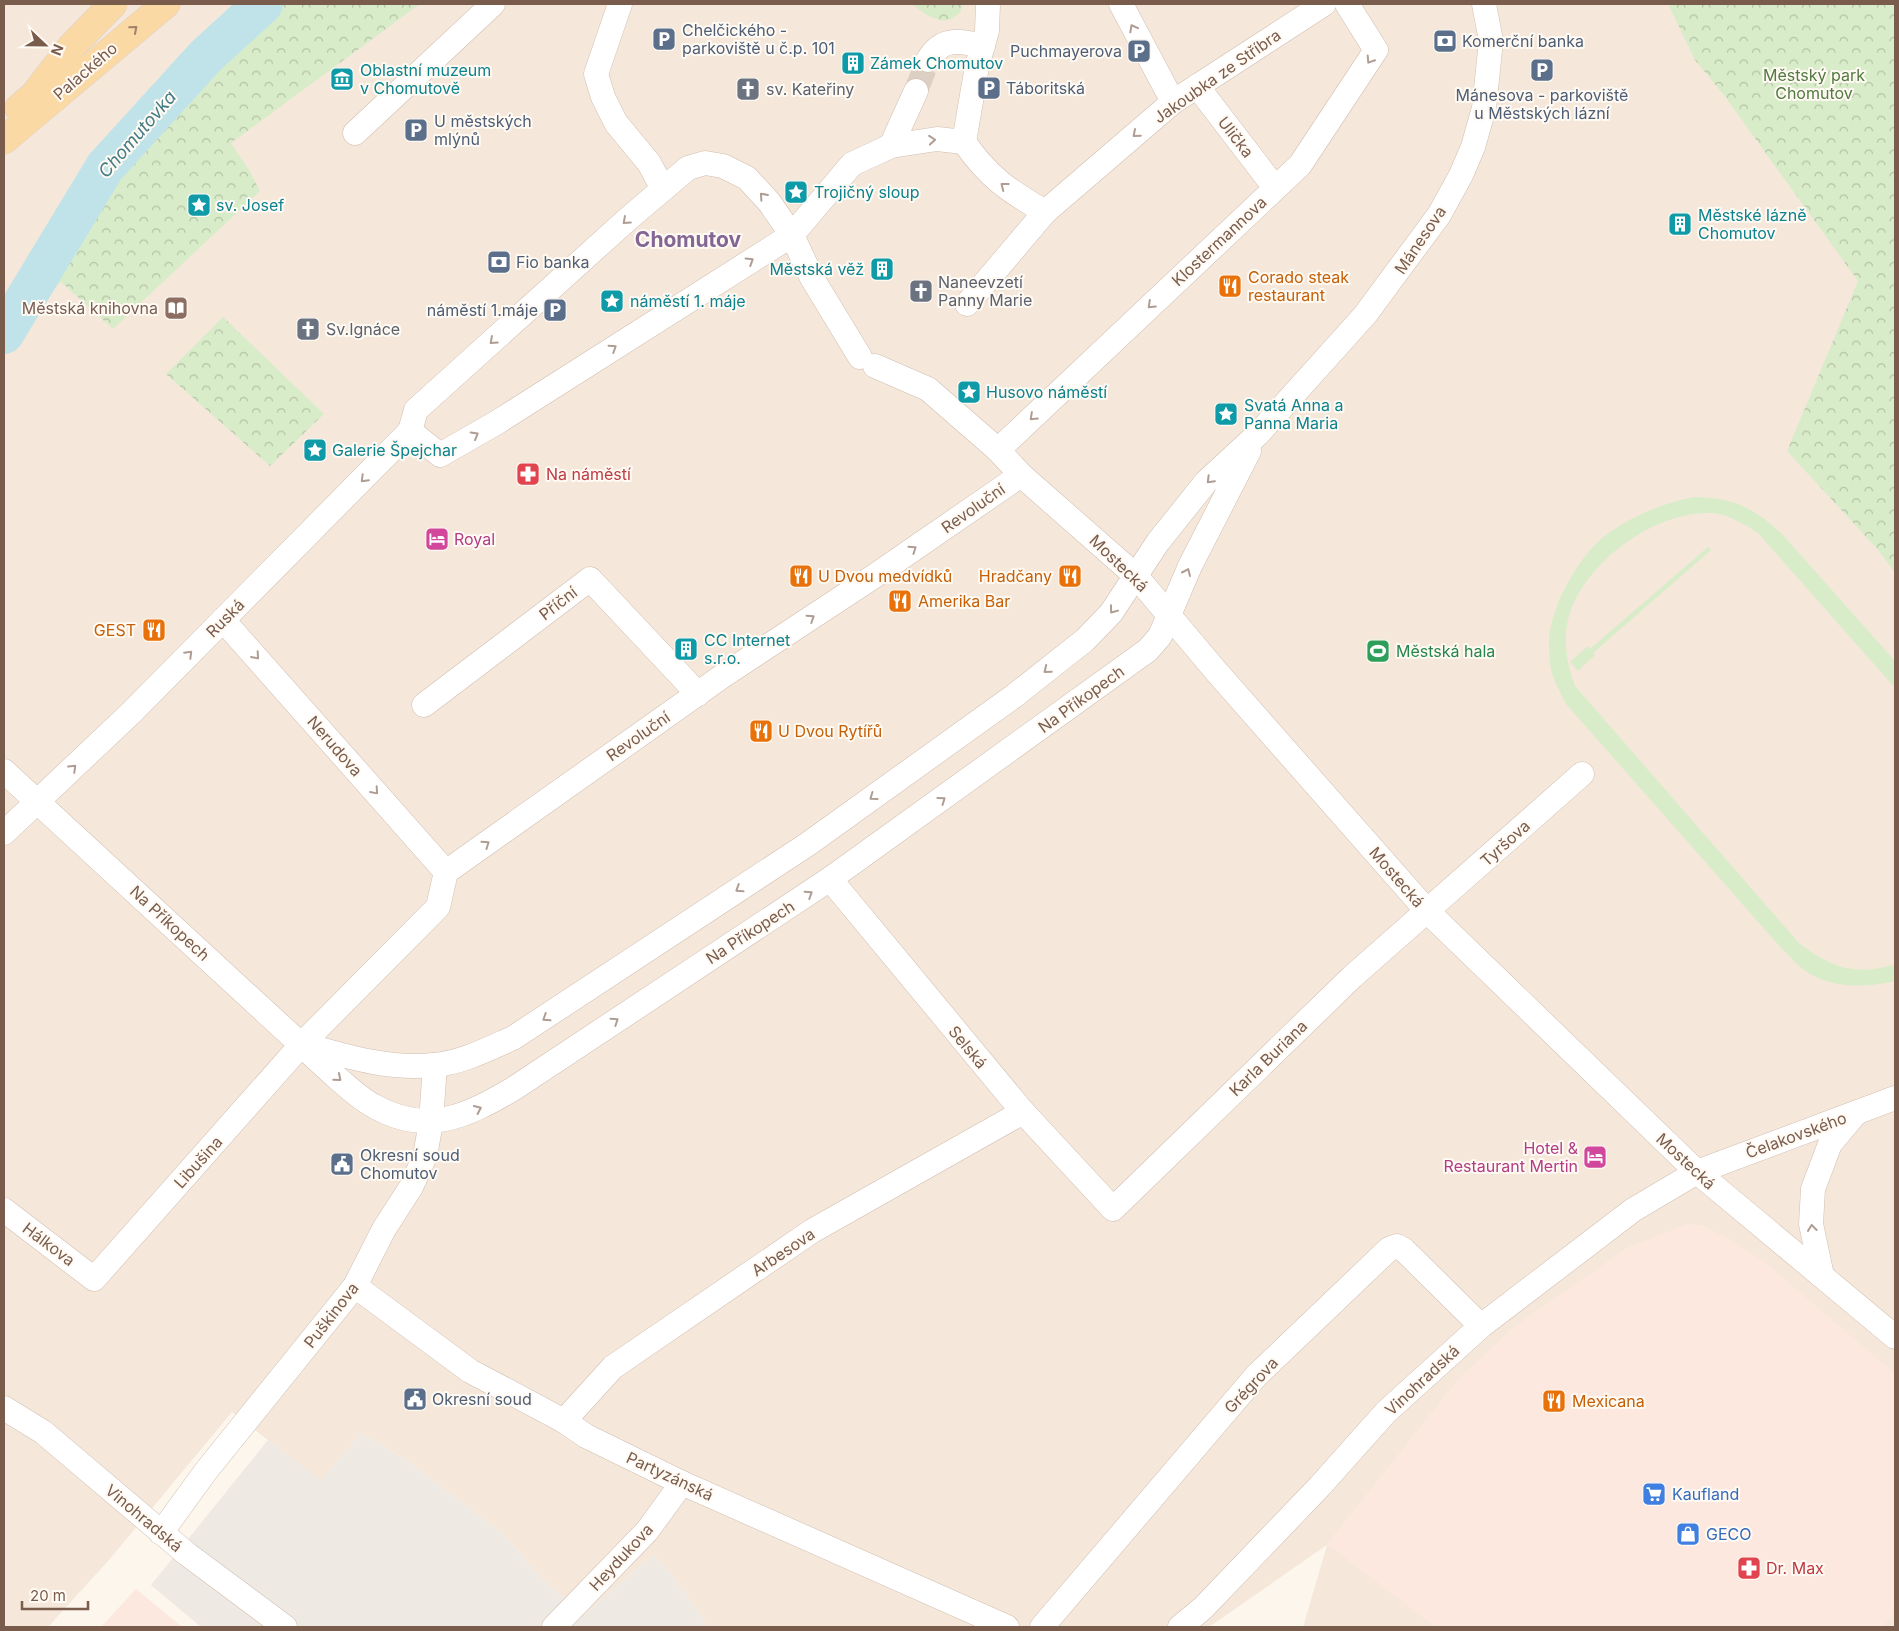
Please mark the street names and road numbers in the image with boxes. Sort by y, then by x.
street label: Jakoubka ze Stříbra [1150,25,1284,127]
street label: Palackého [49,38,121,104]
street label: Ulička [1214,112,1258,162]
street label: Klostermannova [1167,192,1271,290]
street label: Mánesova [1390,202,1450,278]
street label: Revoluční [937,479,1009,537]
street label: Mostecká [1086,530,1152,596]
street label: Příční [535,582,581,624]
street label: Ruská [202,595,248,641]
street label: Na Příkopech [1034,661,1128,737]
street label: Revoluční [602,707,674,765]
street label: Nerudova [303,712,367,780]
street label: Tyršova [1476,816,1534,870]
street label: Mostecká [1365,843,1429,911]
street label: Na Příkopech [126,881,214,965]
street label: Na Příkopech [702,896,798,968]
street label: Karla Buriana [1225,1016,1311,1100]
street label: Selská [944,1022,992,1072]
street label: Čelakovského [1743,1108,1849,1162]
street label: Mostecká [1652,1129,1720,1193]
street label: Libušina [170,1132,226,1192]
street label: Hálkova [19,1218,79,1270]
street label: Arbesova [748,1224,818,1280]
street label: Puškinova [299,1278,363,1352]
street label: Vinohradská [1381,1340,1463,1420]
street label: Grégrova [1220,1353,1282,1417]
street label: Partyzánská [623,1447,717,1505]
street label: Vinohradská [101,1480,187,1556]
street label: Heydukova [585,1519,657,1595]

